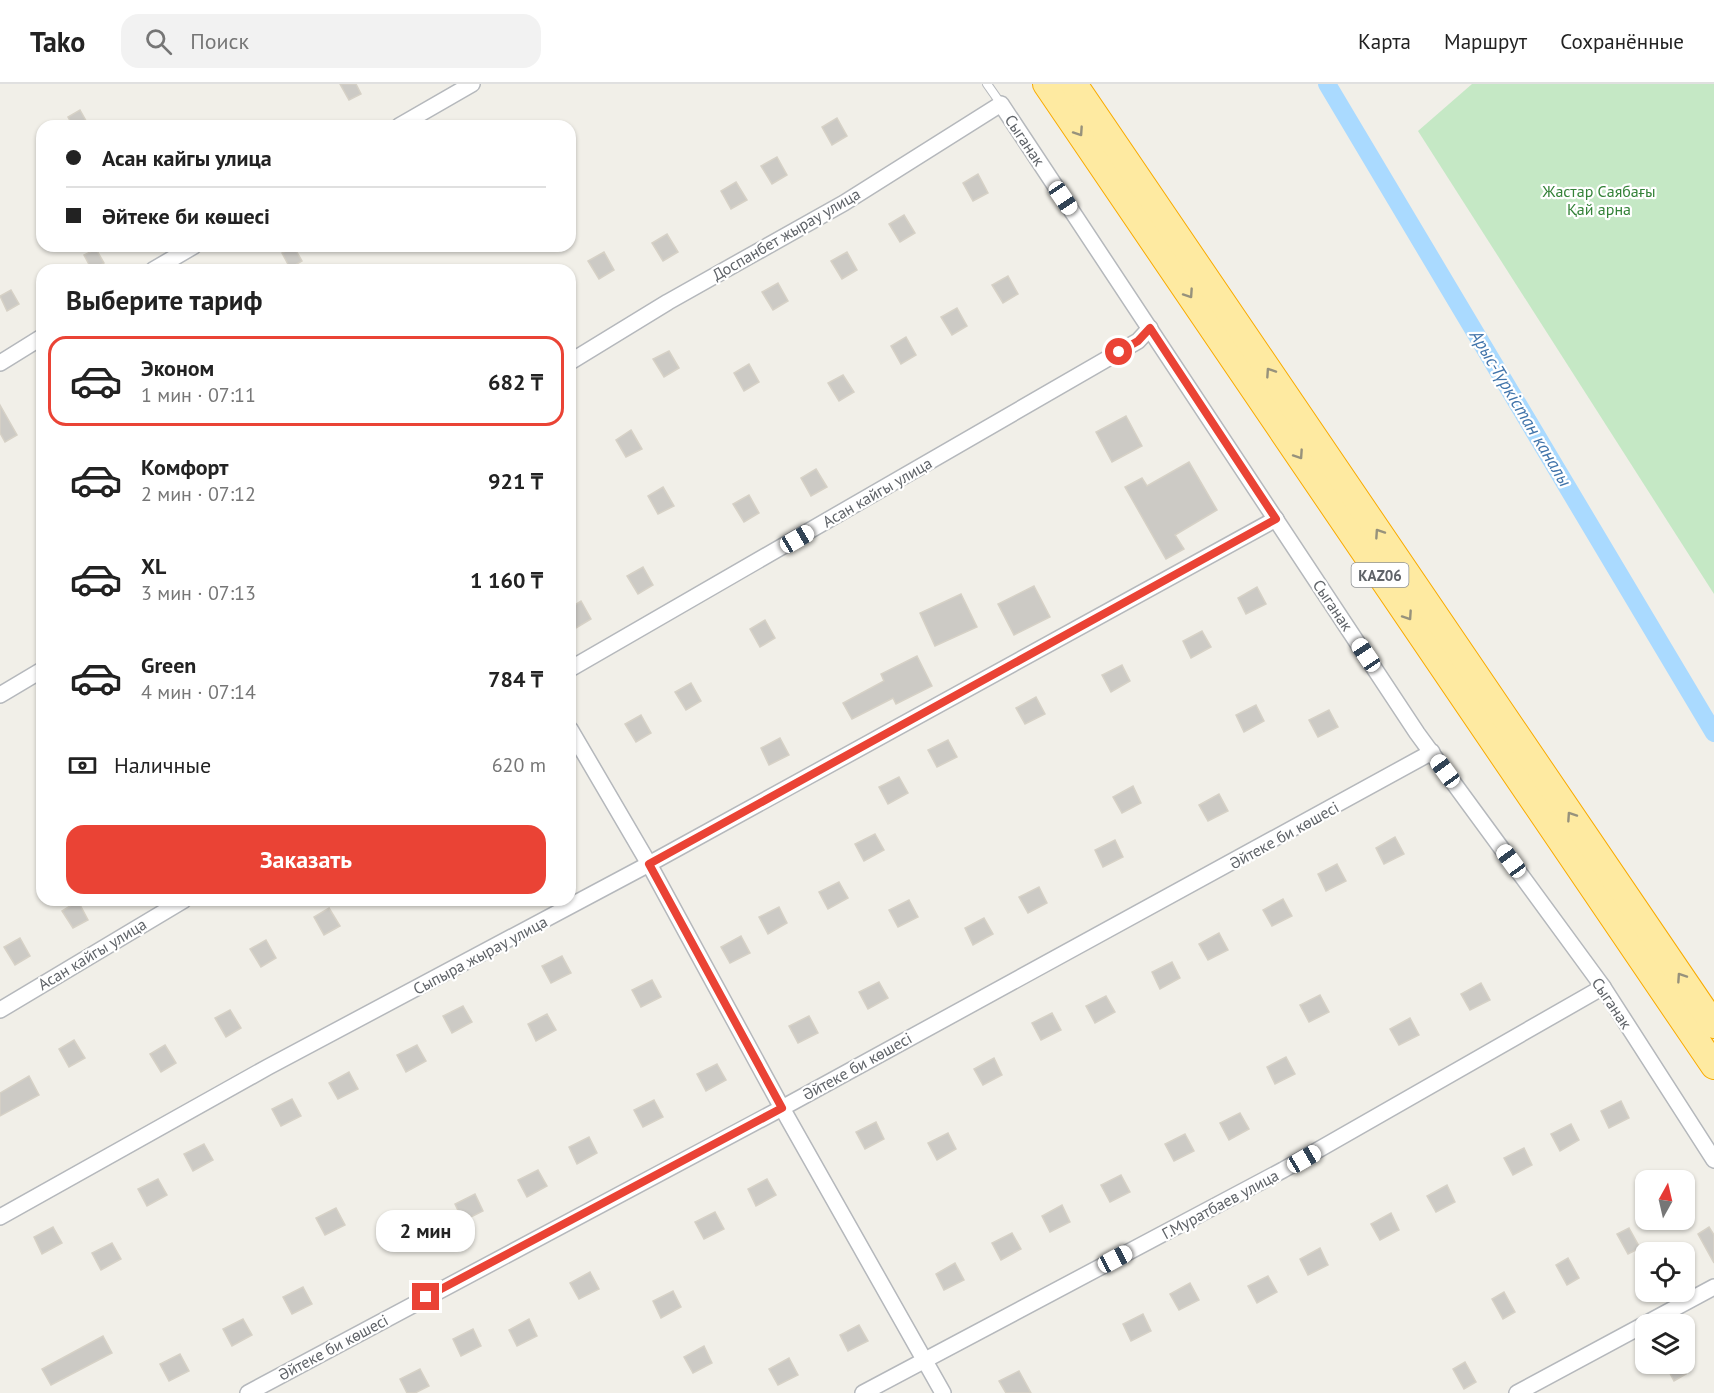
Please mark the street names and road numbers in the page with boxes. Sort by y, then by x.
street label: Сыганак [1001,110,1050,170]
street label: Доспанбет жырау улица [708,183,864,285]
street label: Асан кайгы улица [819,453,935,531]
road number: KАZ06 [1352,563,1408,587]
street label: Сыганак [1309,575,1358,635]
street label: Әйтеке би көшесі [1226,797,1342,873]
street label: Сыпыра жырау улица [409,911,551,999]
street label: Асан кайгы улица [34,914,150,994]
street label: Сыганак [1588,973,1637,1033]
street label: Әйтеке би көшесі [799,1028,915,1104]
street label: Г.Муратбаев улица [1158,1165,1282,1243]
street label: Әйтеке би көшесі [274,1310,392,1384]

